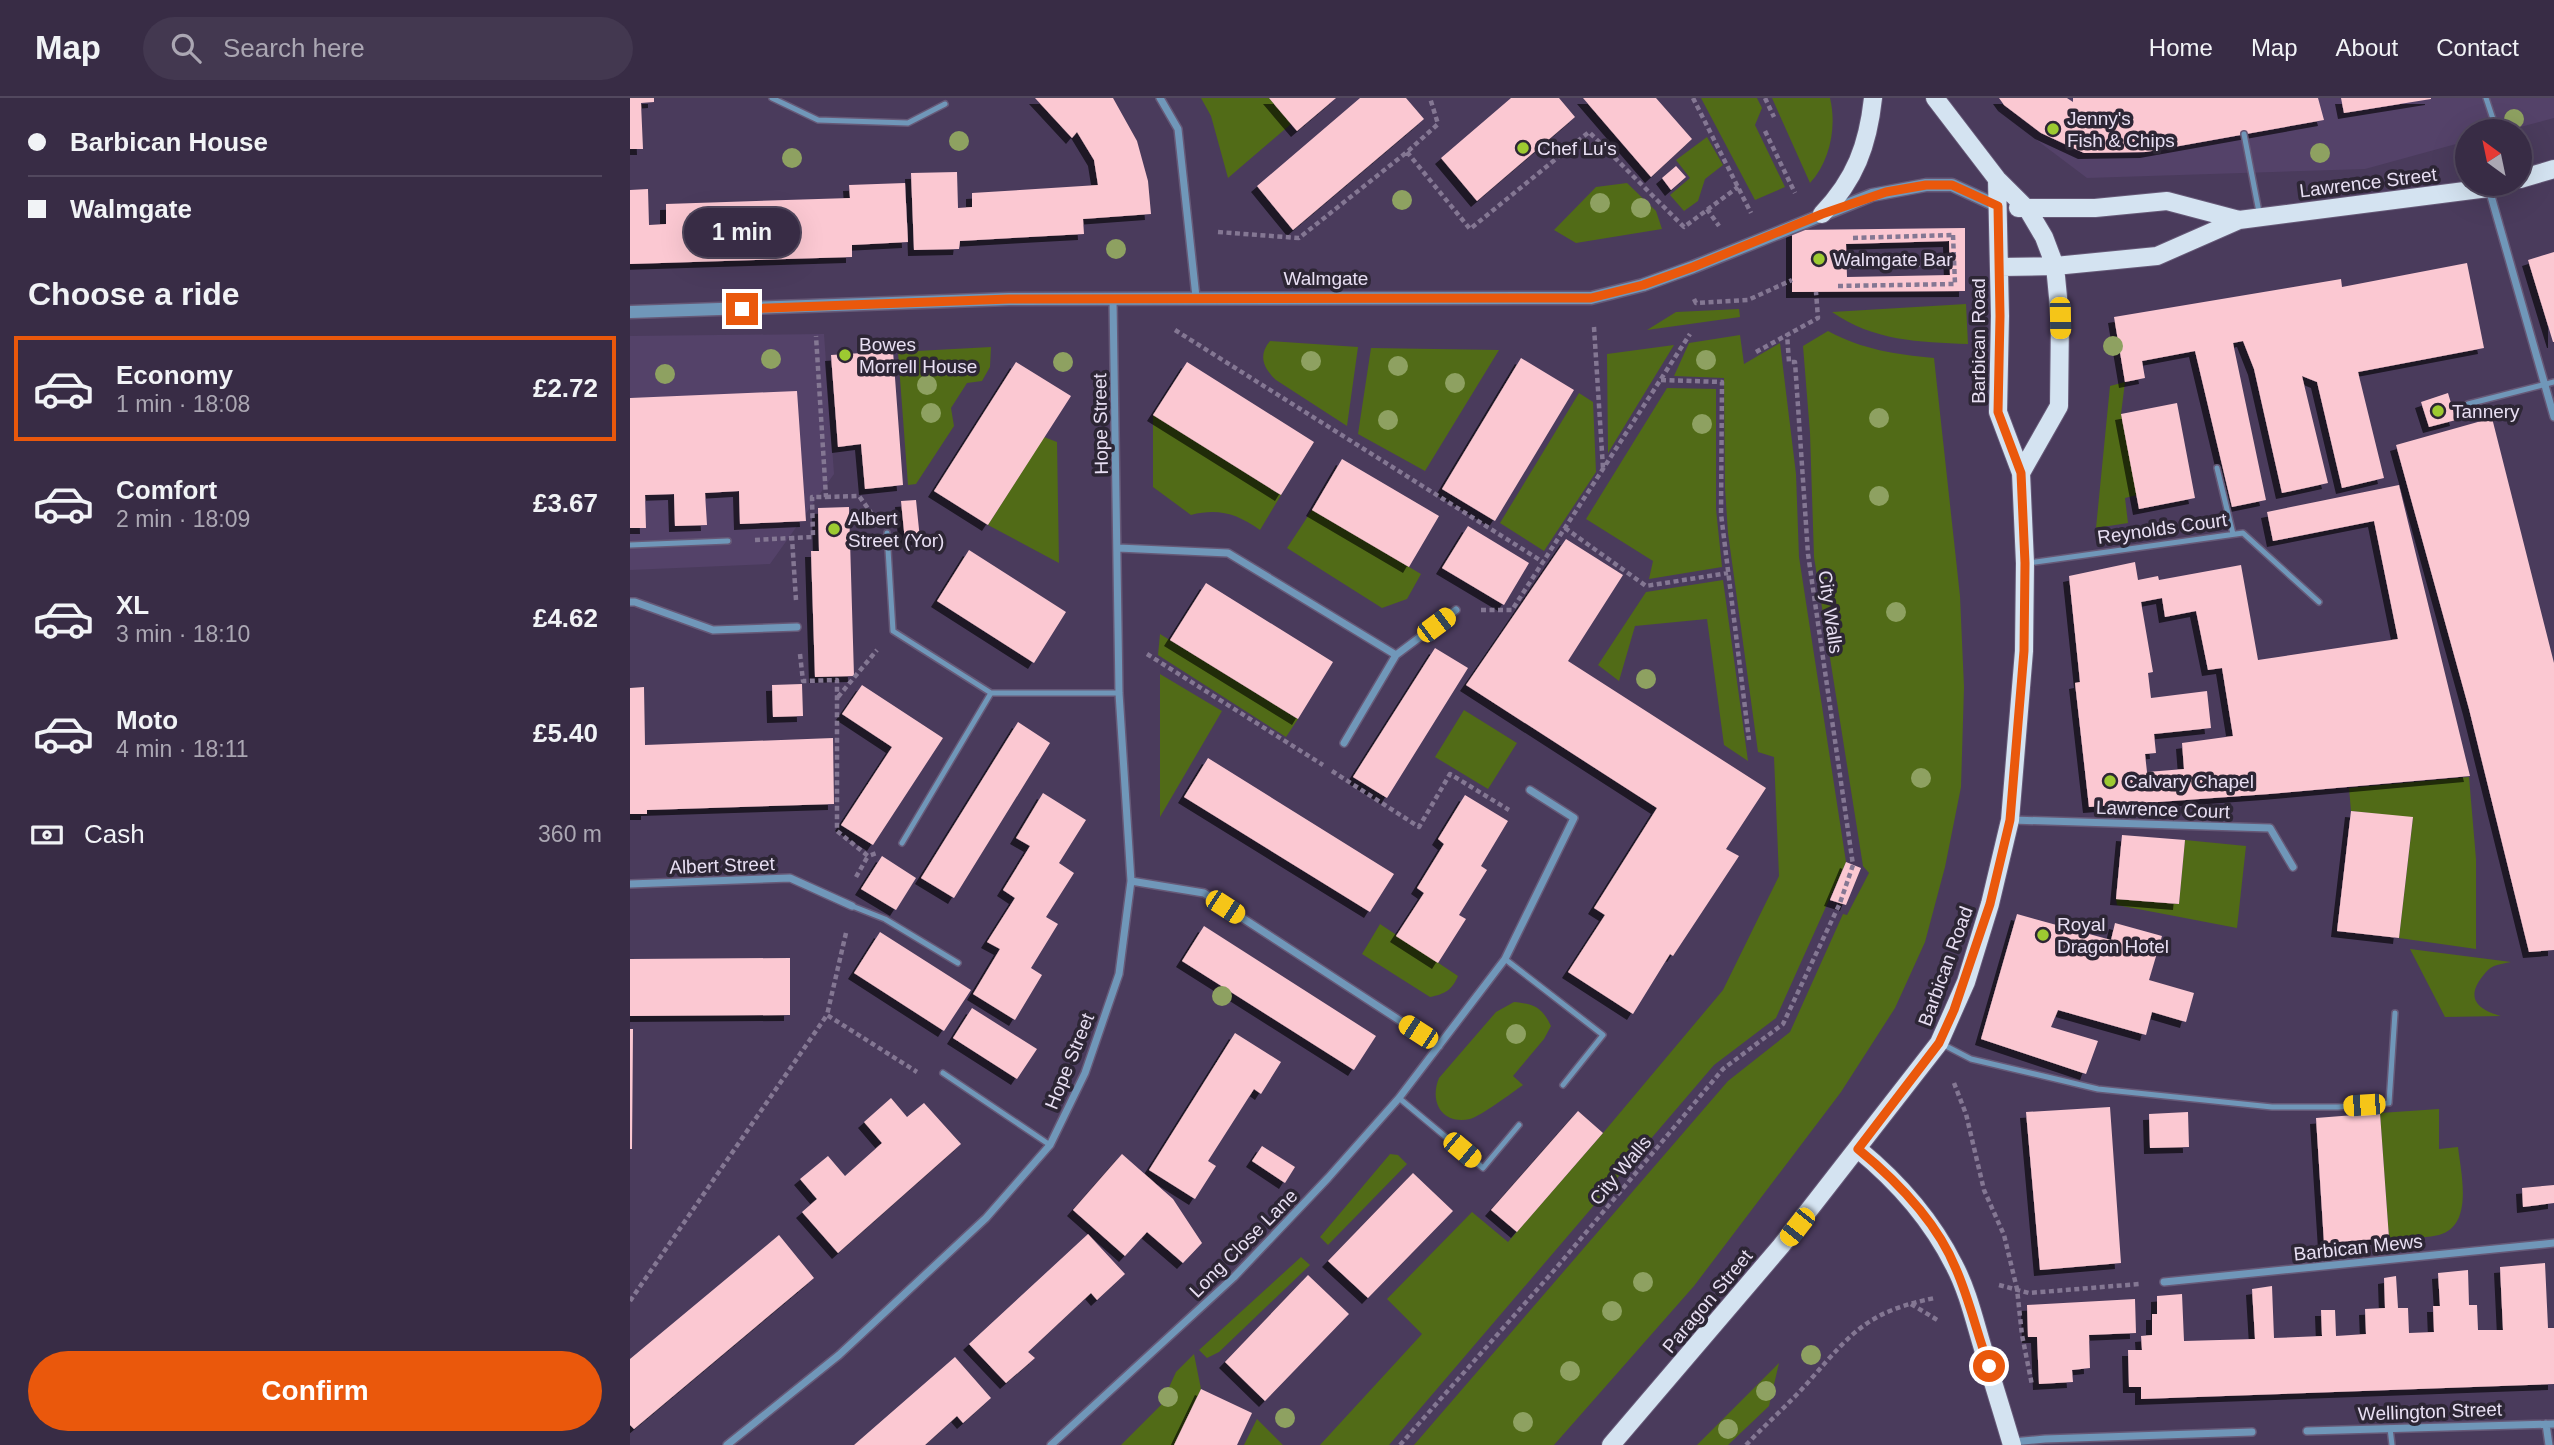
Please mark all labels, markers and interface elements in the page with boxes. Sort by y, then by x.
search box [143,17,633,80]
text: Map [35,29,101,66]
icon: search [167,29,205,67]
text: Search here [223,33,365,63]
text: Home [2149,34,2213,61]
text: Map [2251,34,2298,61]
text: About [2336,34,2398,61]
text: Contact [2436,34,2519,61]
place label: Jenny's Fish & Chips [2067,108,2175,151]
north arrow [2455,119,2532,196]
map controls [2455,119,2532,196]
marker: Jenny's Fish & Chips [2045,121,2061,137]
text: Barbican House [70,127,268,157]
place label: Chef Lu's [1537,138,1617,159]
marker: Chef Lu's [1515,140,1531,156]
street label: Lawrence Street [2298,164,2439,201]
text: Walmgate [70,194,192,224]
callout: 1 min [684,208,800,256]
text: 1 min [712,219,772,245]
place label: Walmgate Bar [1833,249,1953,270]
marker: Walmgate Bar [1811,251,1827,267]
street label: Walmgate [1284,268,1368,289]
text: Choose a ride [28,276,240,312]
street label: Barbican Road [1968,278,1989,404]
route end [726,293,758,325]
car [2050,297,2071,339]
place label: Bowes Morrell House [859,334,977,377]
marker: Bowes Morrell House [837,347,853,363]
icon: car [32,357,95,420]
text: Economy [116,360,233,390]
street label: Hope Street [1089,372,1112,475]
text: £2.72 [533,373,598,403]
text: 1 min · 18:08 [116,391,250,417]
place label: Tannery [2452,401,2520,422]
marker: Tannery [2430,403,2446,419]
icon: car [32,472,95,535]
text: Comfort [116,475,217,505]
text: £3.67 [533,488,598,518]
text: 2 min · 18:09 [116,506,250,532]
place label: Albert Street (Yor) [848,508,944,551]
street label: Reynolds Court [2096,509,2229,548]
marker: Albert Street (Yor) [826,521,842,537]
street label: City Walls [1814,569,1847,655]
icon: car [32,587,95,650]
text: XL [116,590,149,620]
text: £4.62 [533,603,598,633]
car [1413,604,1460,646]
text: 3 min · 18:10 [116,621,250,647]
icon: car [32,702,95,765]
text: Moto [116,705,178,735]
text: £5.40 [533,718,598,748]
text: 4 min · 18:11 [116,736,249,762]
place label: Calvary Chapel [2124,771,2254,792]
marker: Calvary Chapel [2102,773,2118,789]
street label: Lawrence Court [2096,797,2231,822]
icon: cash [28,816,66,854]
text: Cash [84,819,145,849]
text: 360 m [538,821,602,847]
street label: Albert Street [669,853,776,878]
car [1202,887,1249,927]
street label: Barbican Road [1914,904,1977,1029]
place label: Royal Dragon Hotel [2057,914,2169,957]
marker: Royal Dragon Hotel [2035,927,2051,943]
street label: Hope Street [1041,1010,1098,1112]
car [1395,1012,1442,1052]
car [2343,1093,2386,1117]
car [1440,1128,1485,1172]
street label: City Walls [1585,1131,1655,1209]
street label: Long Close Lane [1185,1185,1302,1302]
car [1776,1204,1819,1250]
street label: Barbican Mews [2292,1230,2424,1265]
street label: Paragon Street [1658,1245,1757,1357]
route start [1973,1350,2005,1382]
button: Confirm [28,1351,602,1431]
street label: Wellington Street [2358,1398,2503,1425]

